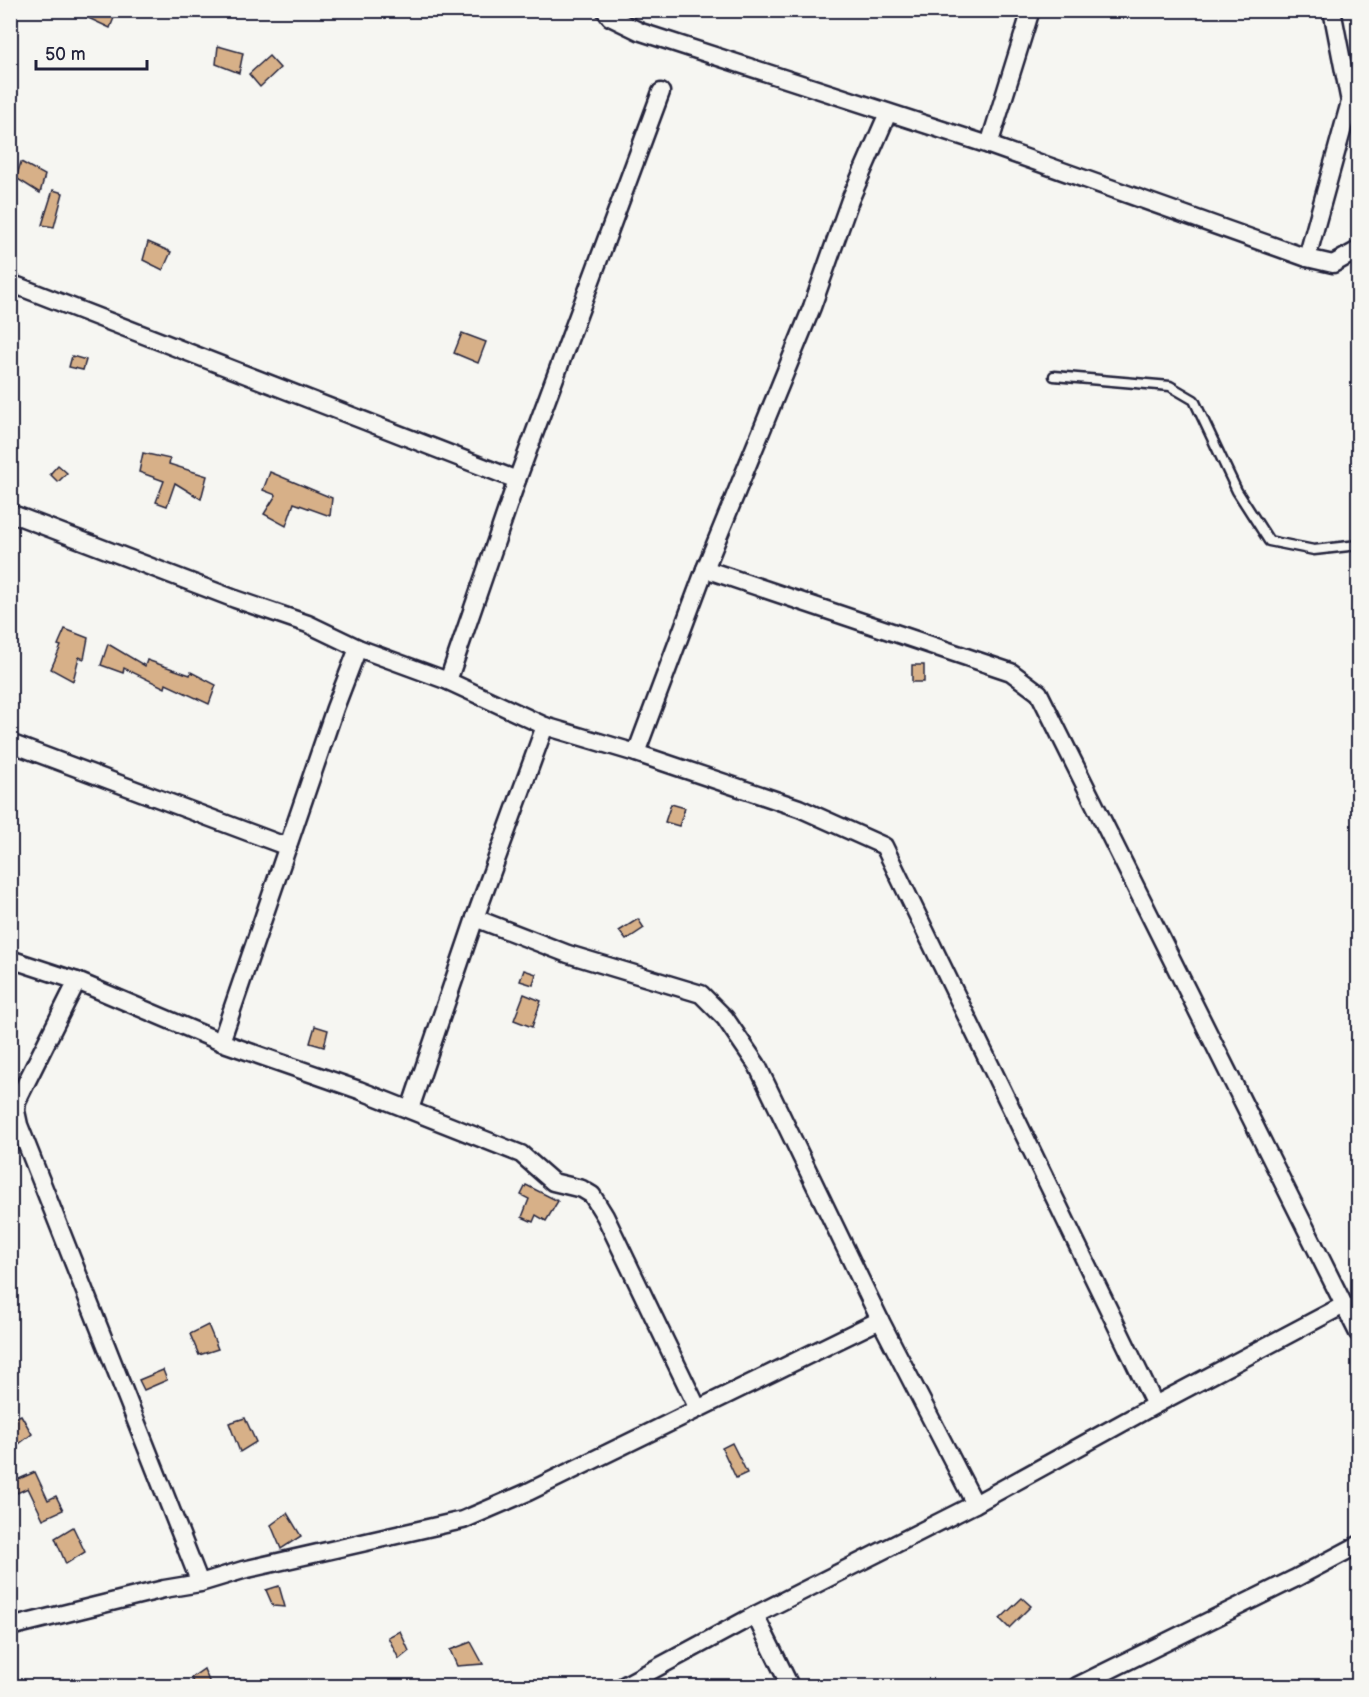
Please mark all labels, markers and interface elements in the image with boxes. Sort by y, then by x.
scale bar [36,33,147,71]
text: 50 m [45,44,86,65]

